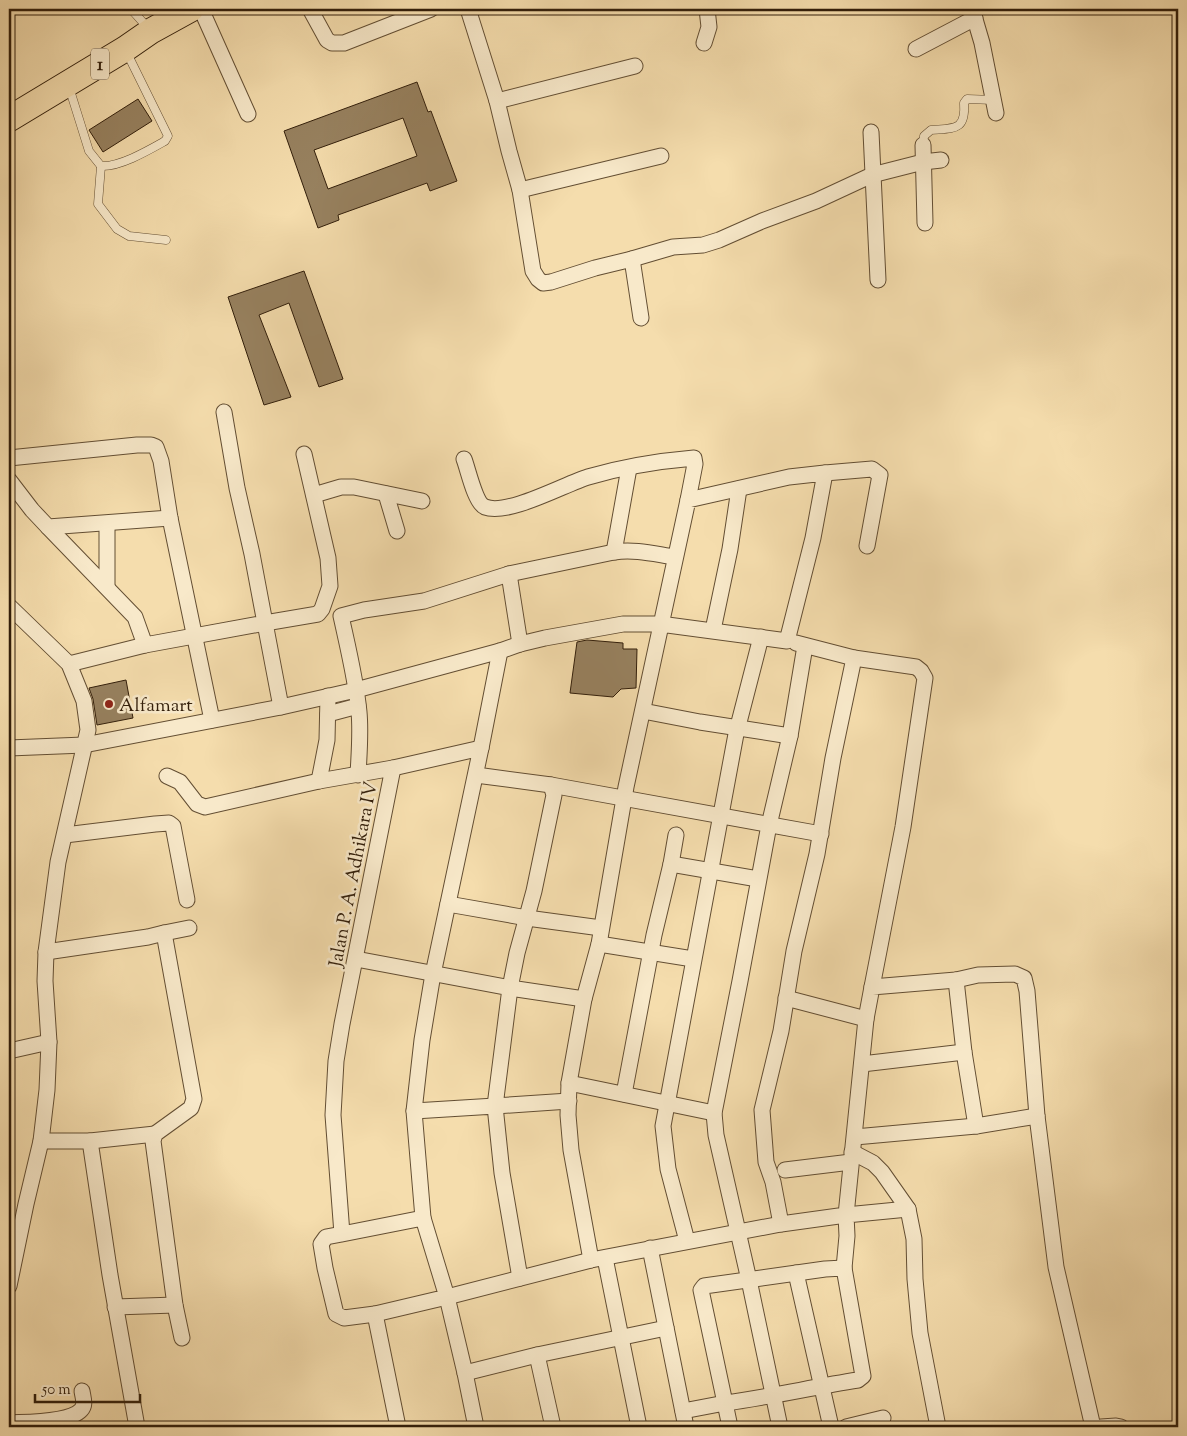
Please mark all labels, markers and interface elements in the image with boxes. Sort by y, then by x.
road number: 1 [91,49,109,80]
place label: Alfamart [119,693,193,720]
marker: Alfamart [103,698,115,710]
street label: Jalan P. A. Adhikara IV [323,780,386,970]
scale bar [35,1371,140,1403]
text: 50 m [41,1380,71,1401]

